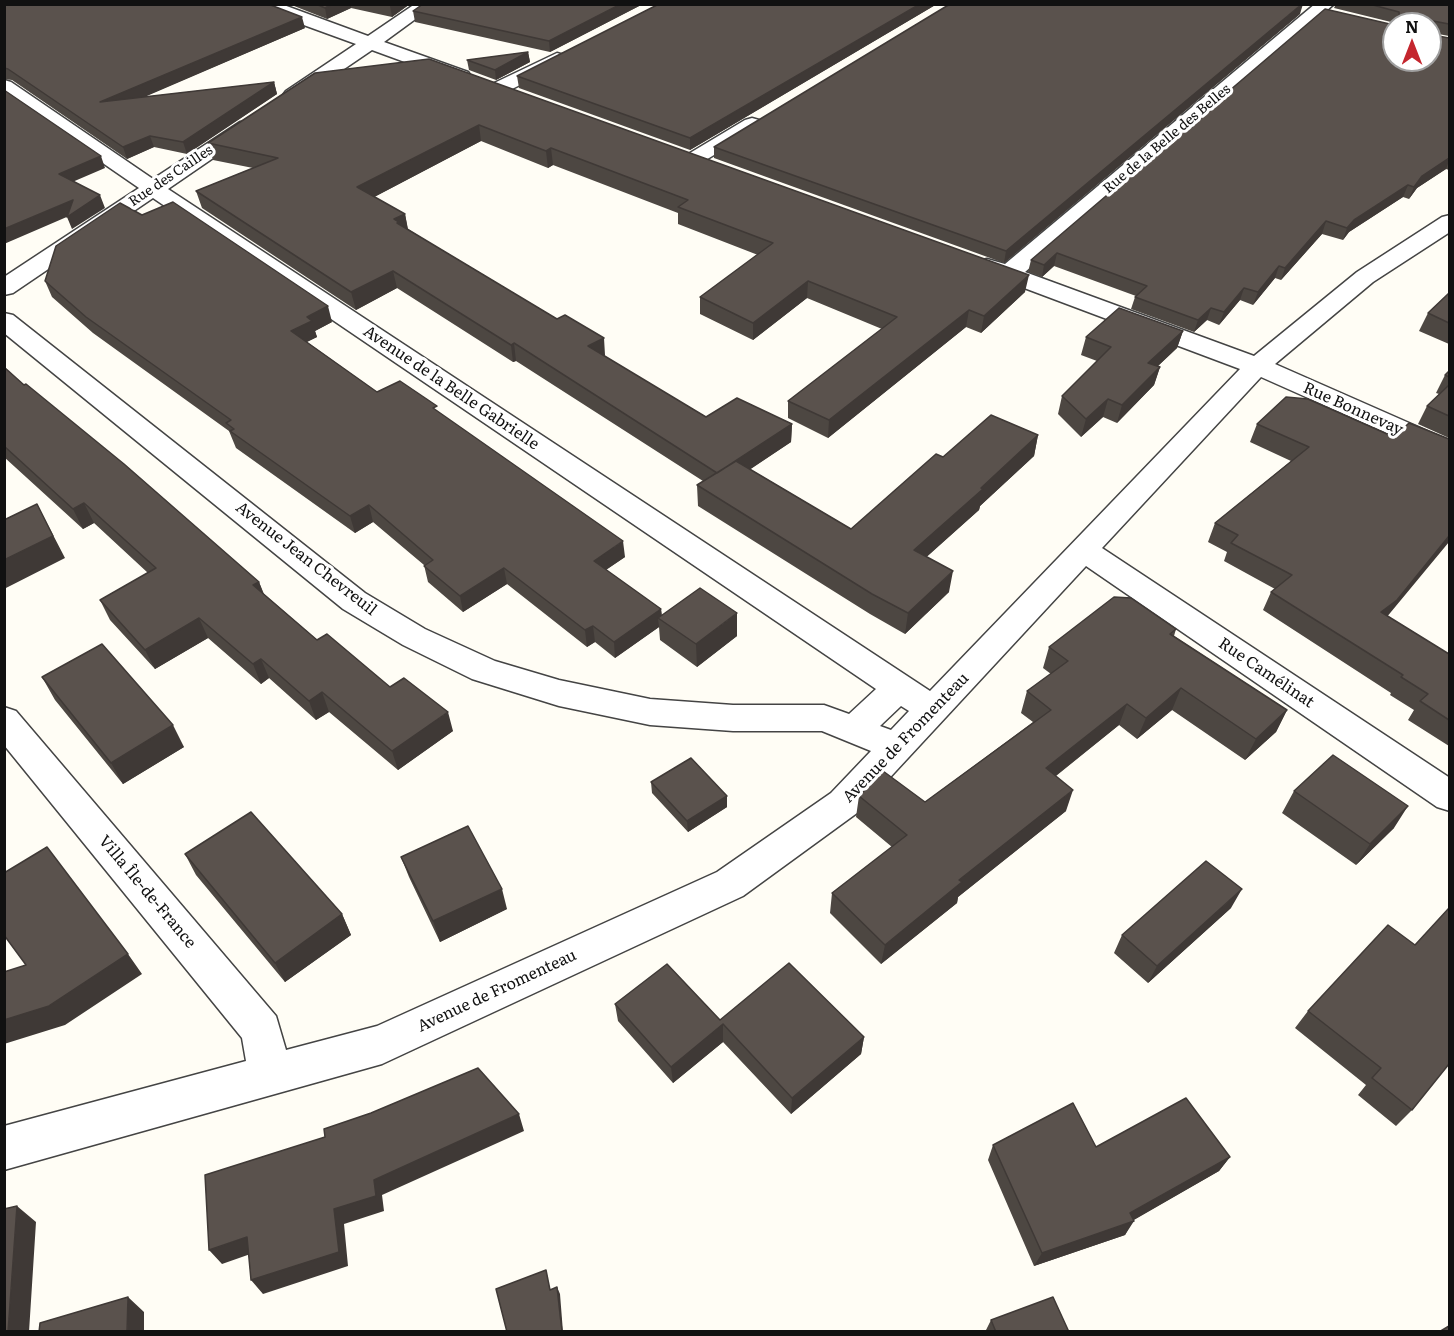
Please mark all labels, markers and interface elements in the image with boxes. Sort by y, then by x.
north arrow [1382,12,1442,72]
text: N [1405,14,1419,38]
street label: Rue de la Belle des Belles [1100,81,1234,197]
street label: Rue des Cailles [126,142,216,210]
street label: Avenue de la Belle Gabrielle [359,322,543,454]
street label: Rue Bonnevay [1300,378,1406,440]
street label: Avenue Jean Chevreuil [232,498,380,620]
street label: Rue Camélinat [1214,634,1318,712]
street label: Avenue de Fromenteau [839,669,973,807]
street label: Villa Île-de-France [94,832,200,952]
street label: Avenue de Fromenteau [414,946,580,1036]

